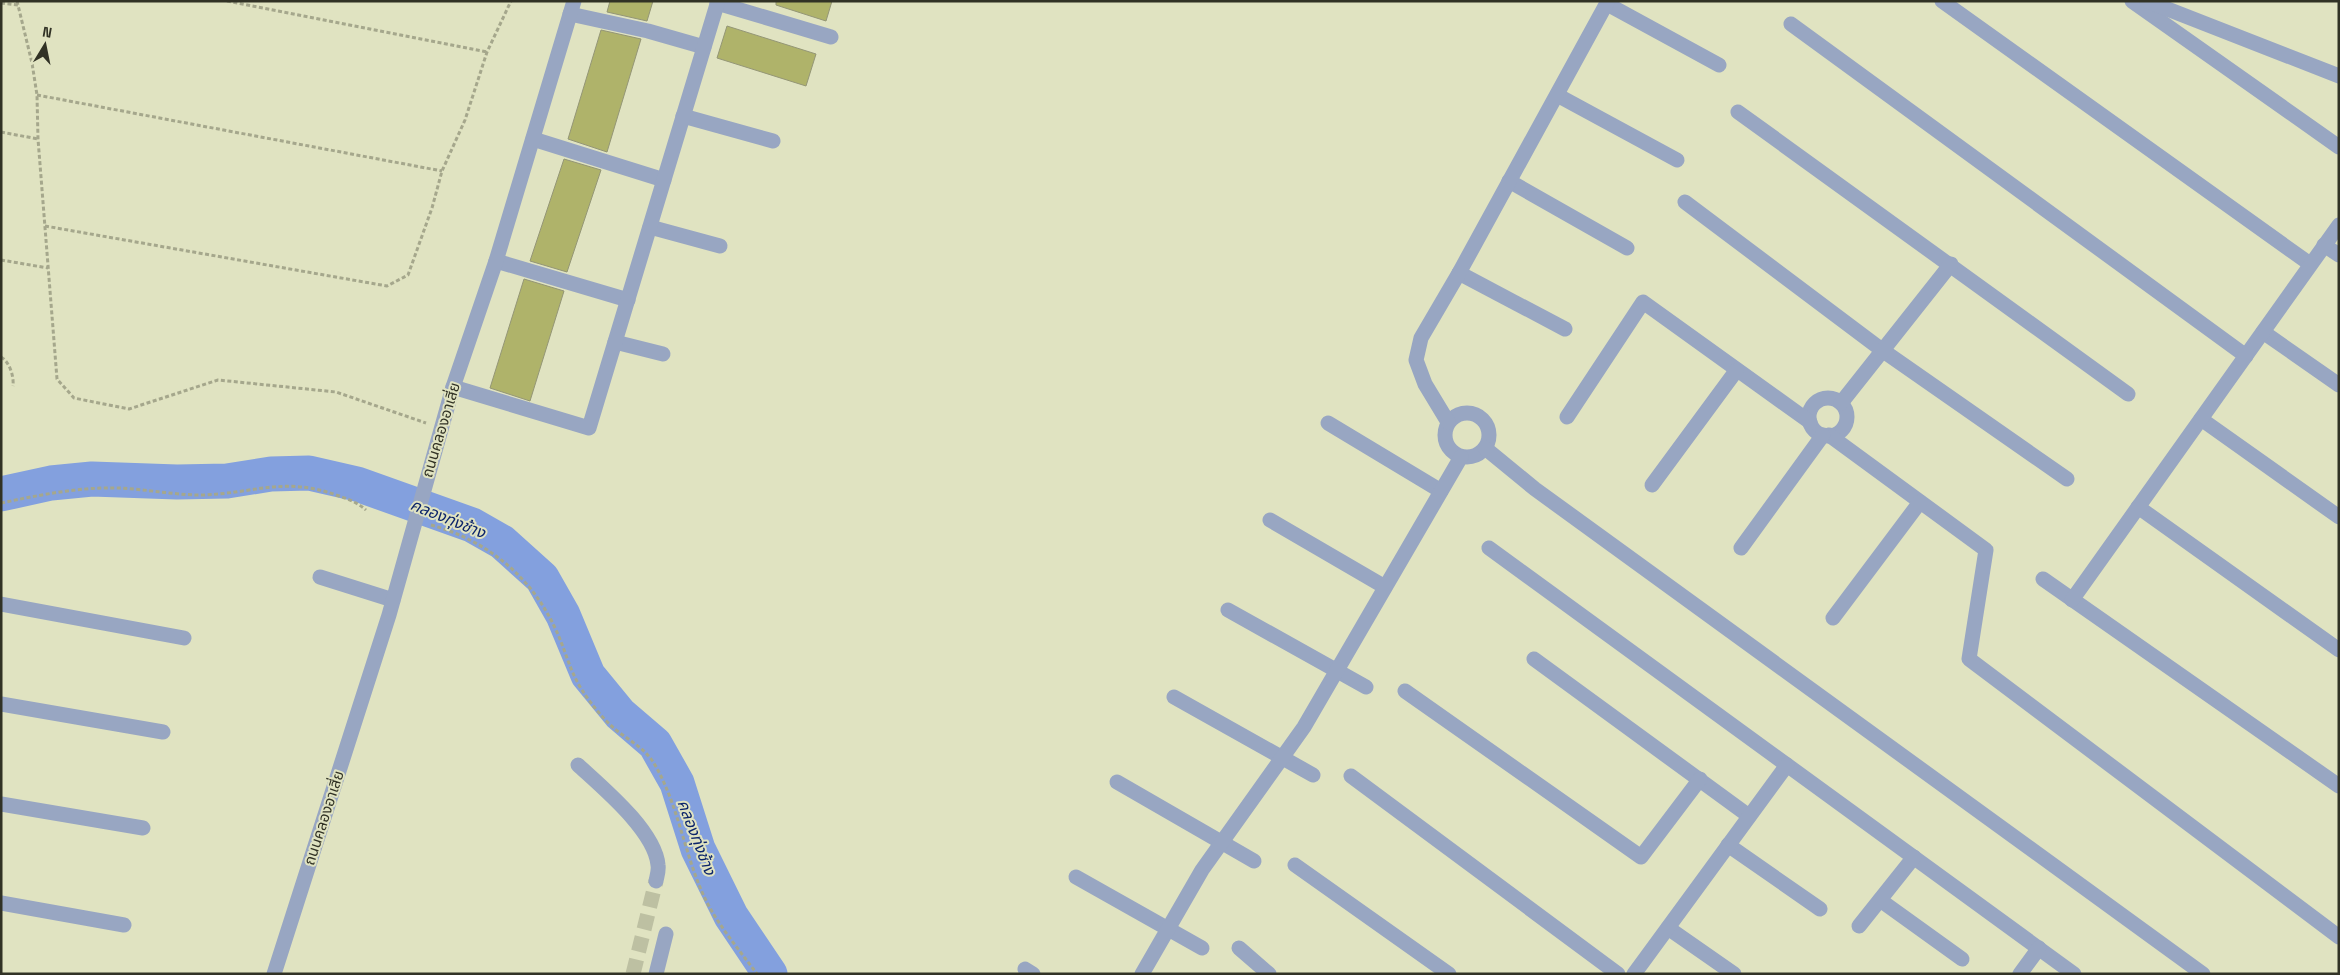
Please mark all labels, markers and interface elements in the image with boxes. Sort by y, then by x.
north arrow [20,20,70,70]
text: N [41,23,53,42]
street label: ถนนคลองอาเสี่ย [416,380,464,480]
water label: คลองทุ่งช้าง [407,494,490,544]
street label: ถนนคลองอาเสี่ย [298,768,348,868]
water label: คลองทุ่งช้าง [673,797,721,879]

